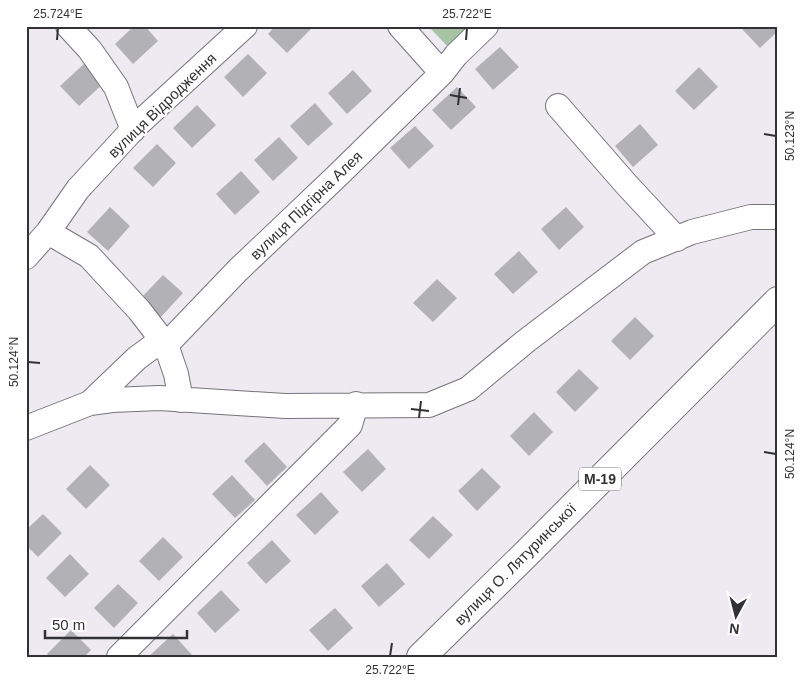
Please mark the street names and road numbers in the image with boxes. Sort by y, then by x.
street label: вулиця Відродження [105,49,219,161]
street label: вулиця Підгірна Алея [247,147,365,263]
road number: М-19 [579,468,621,490]
street label: вулиця О. Лятуринської [451,499,580,628]

